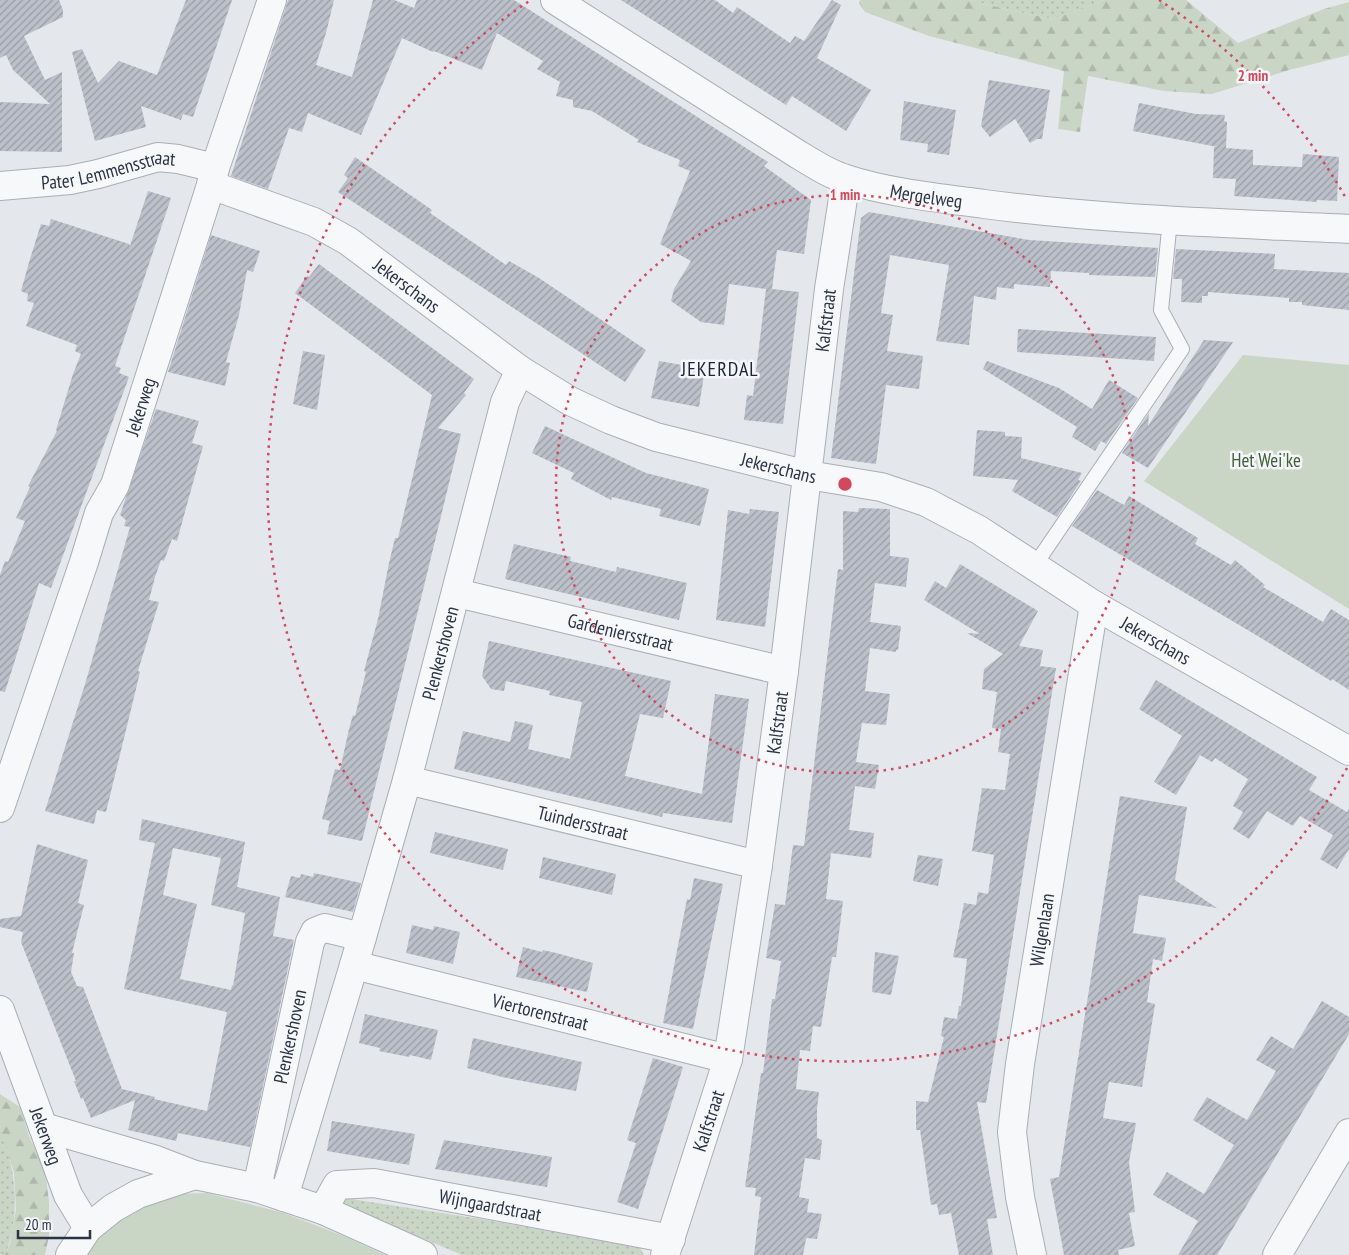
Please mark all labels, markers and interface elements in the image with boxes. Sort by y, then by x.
text: 2 min [1238,66,1268,85]
street label: Pater Lemmensstraat [40,145,177,194]
street label: Mergelweg [888,178,964,213]
text: 1 min [830,185,860,204]
street label: Jekerschans [368,252,445,318]
street label: Kalfstraat [810,287,841,353]
district label: JEKERDAL [680,356,759,382]
street label: Jekerweg [119,374,161,439]
street label: Jekerschans [738,446,818,488]
park label: Het Wei'ke [1231,448,1301,472]
centre of rings [836,475,854,493]
street label: Plenkershoven [416,604,464,702]
street label: Gardeniersstraat [565,608,676,656]
street label: Jekerschans [1116,610,1195,670]
street label: Kalfstraat [761,689,793,755]
street label: Tuindersstraat [535,800,632,845]
street label: Wilgenlaan [1024,892,1059,968]
street label: Plenkershoven [268,987,311,1086]
street label: Viertorenstraat [489,988,592,1036]
street label: Kalfstraat [687,1086,729,1155]
street label: Jekerweg [24,1103,68,1168]
street label: Wijngaardstraat [437,1184,544,1226]
scale bar [18,1208,90,1240]
text: 20 m [25,1215,51,1234]

